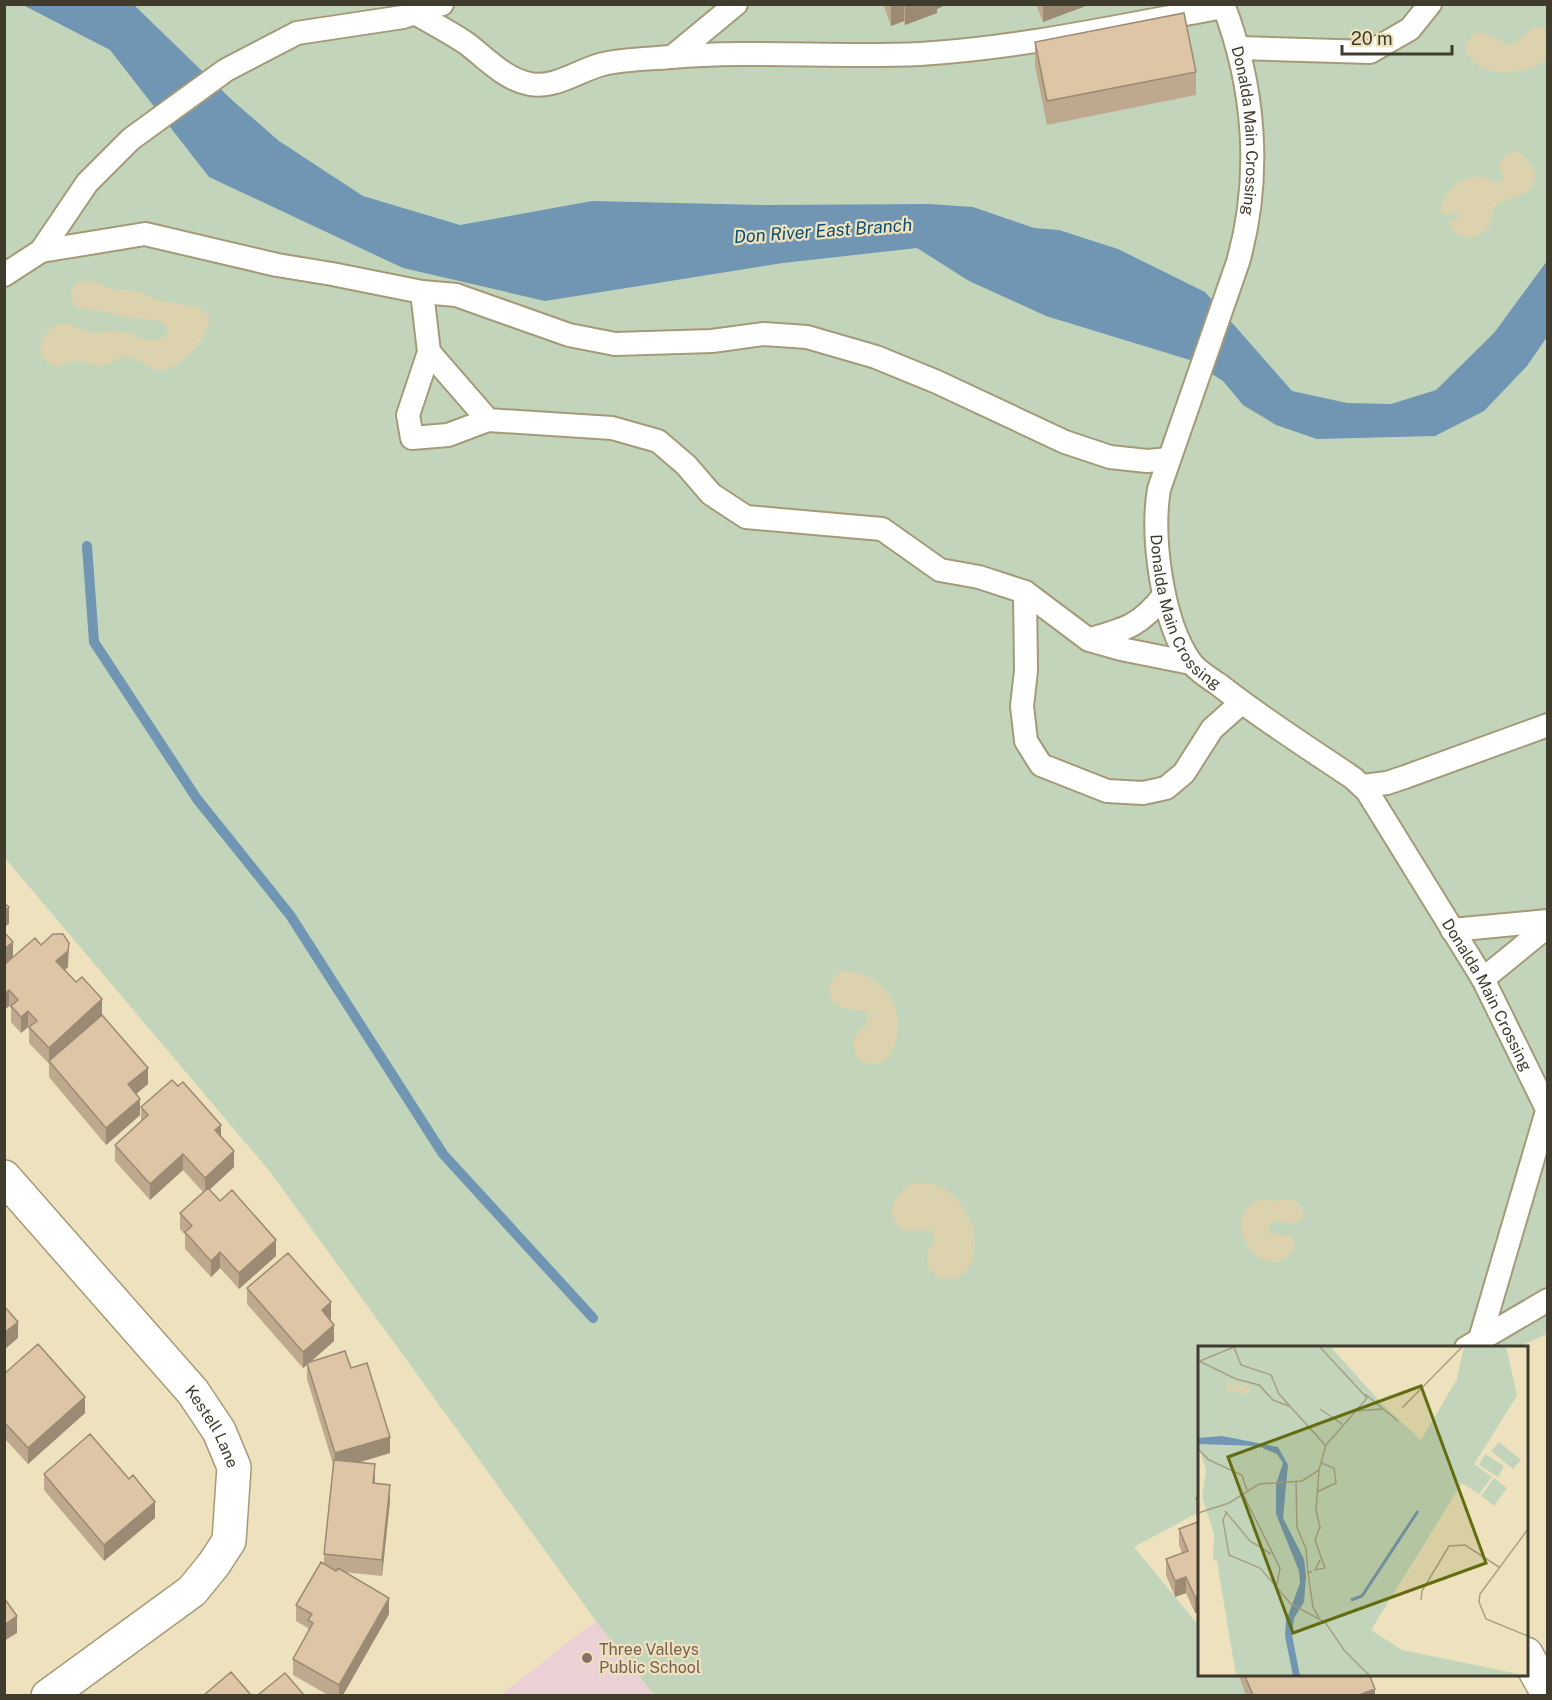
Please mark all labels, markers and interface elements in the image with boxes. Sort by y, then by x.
scale bar [1342,18,1452,56]
text: 20 m [1351,28,1393,49]
street label: Donalda Main Crossing [1227,44,1261,217]
water label: Don River East Branch [733,214,913,247]
street label: Donalda Main Crossing [1147,534,1225,693]
street label: Donalda Main Crossing [1438,915,1536,1074]
inset map [1198,1346,1528,1676]
street label: Kestell Lane [181,1381,242,1471]
place label: Three Valleys Public School [599,1640,701,1677]
marker: Three Valleys Public School [580,1651,594,1665]

